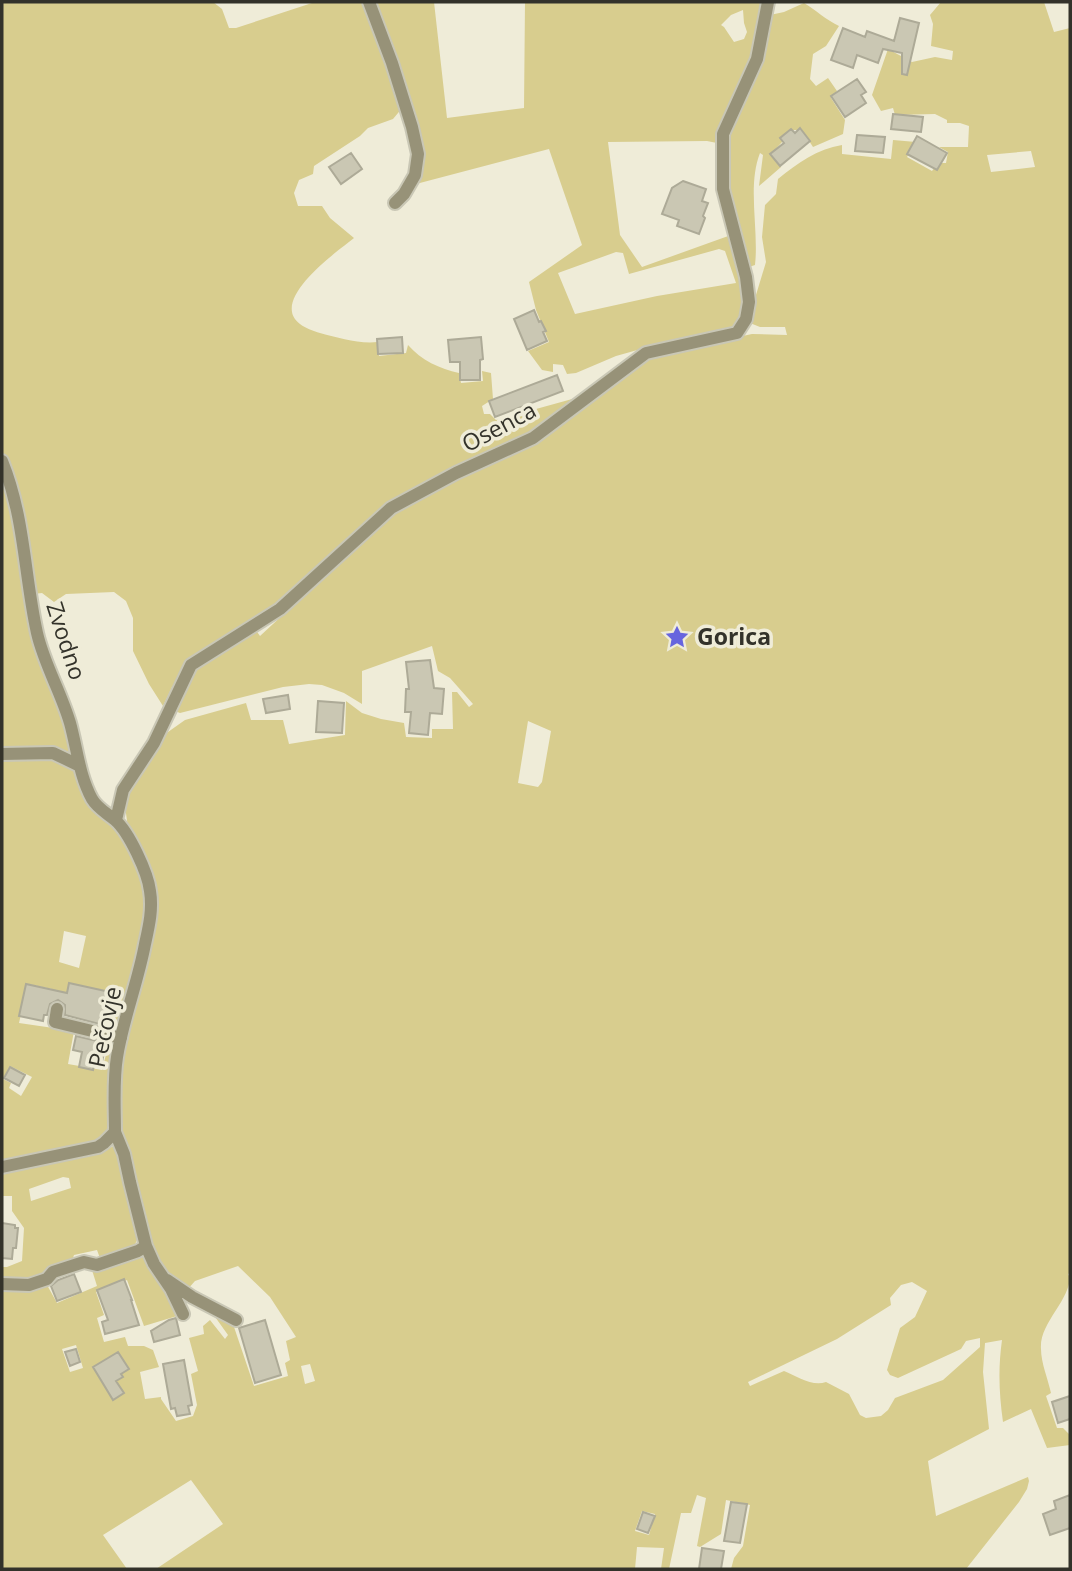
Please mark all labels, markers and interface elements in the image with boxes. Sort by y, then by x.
street label: Osenca [456,393,541,459]
street label: Zvodno [39,597,95,684]
place label: Gorica [697,620,771,652]
place icon: Gorica [663,623,691,651]
street label: Pečovje [80,983,128,1070]

